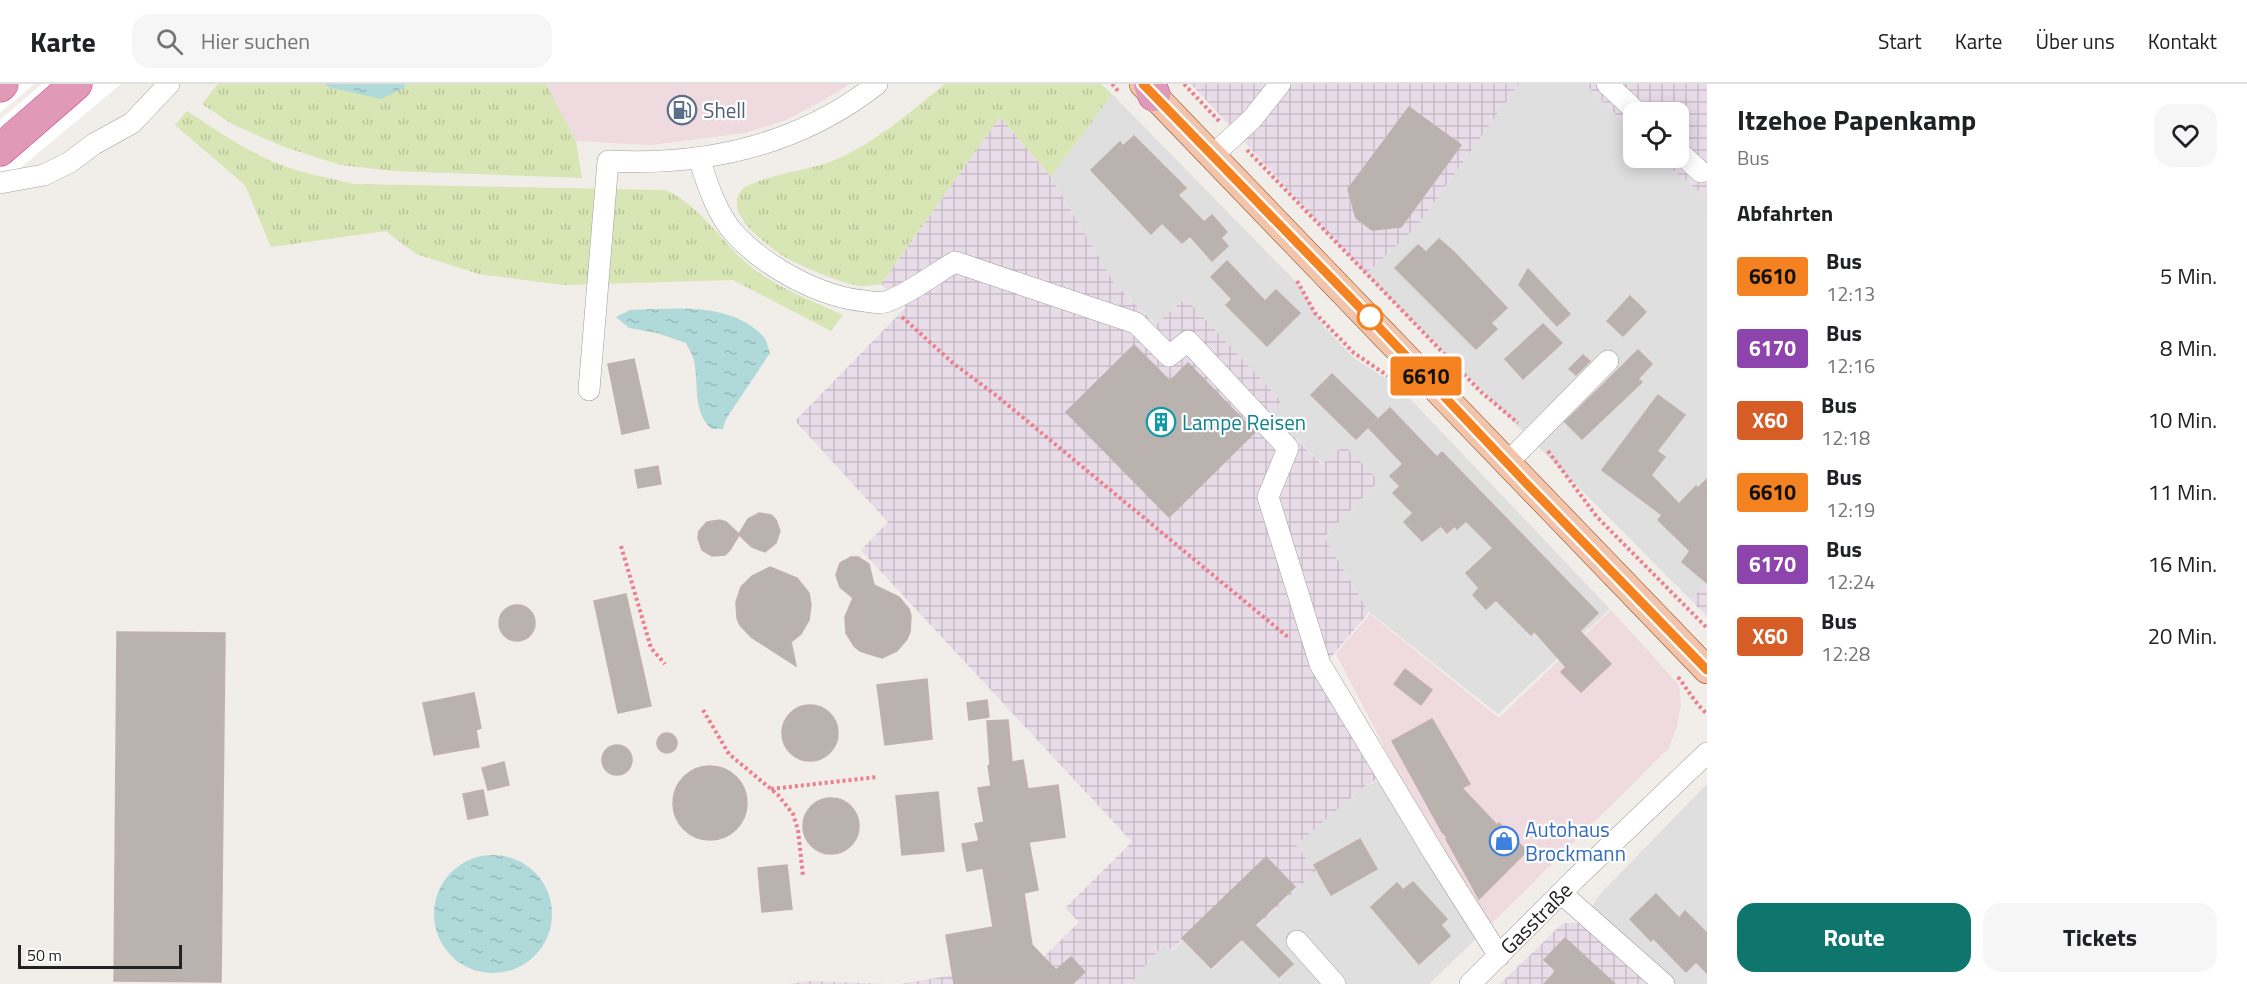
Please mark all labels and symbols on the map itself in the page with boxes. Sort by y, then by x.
fuel station icon: Shell [666,94,698,126]
place label: Shell [703,94,746,126]
unlabelled marker [1357,304,1383,330]
line badge: 6610 [1384,356,1468,396]
building icon: Lampe Reisen [1145,406,1177,438]
place label: Lampe Reisen [1182,406,1306,438]
place label: Autohaus Brockmann [1525,813,1626,869]
shop icon: Autohaus Brockmann [1488,825,1520,857]
street label: Gasstraße [1493,875,1579,961]
scale bar [18,942,182,970]

